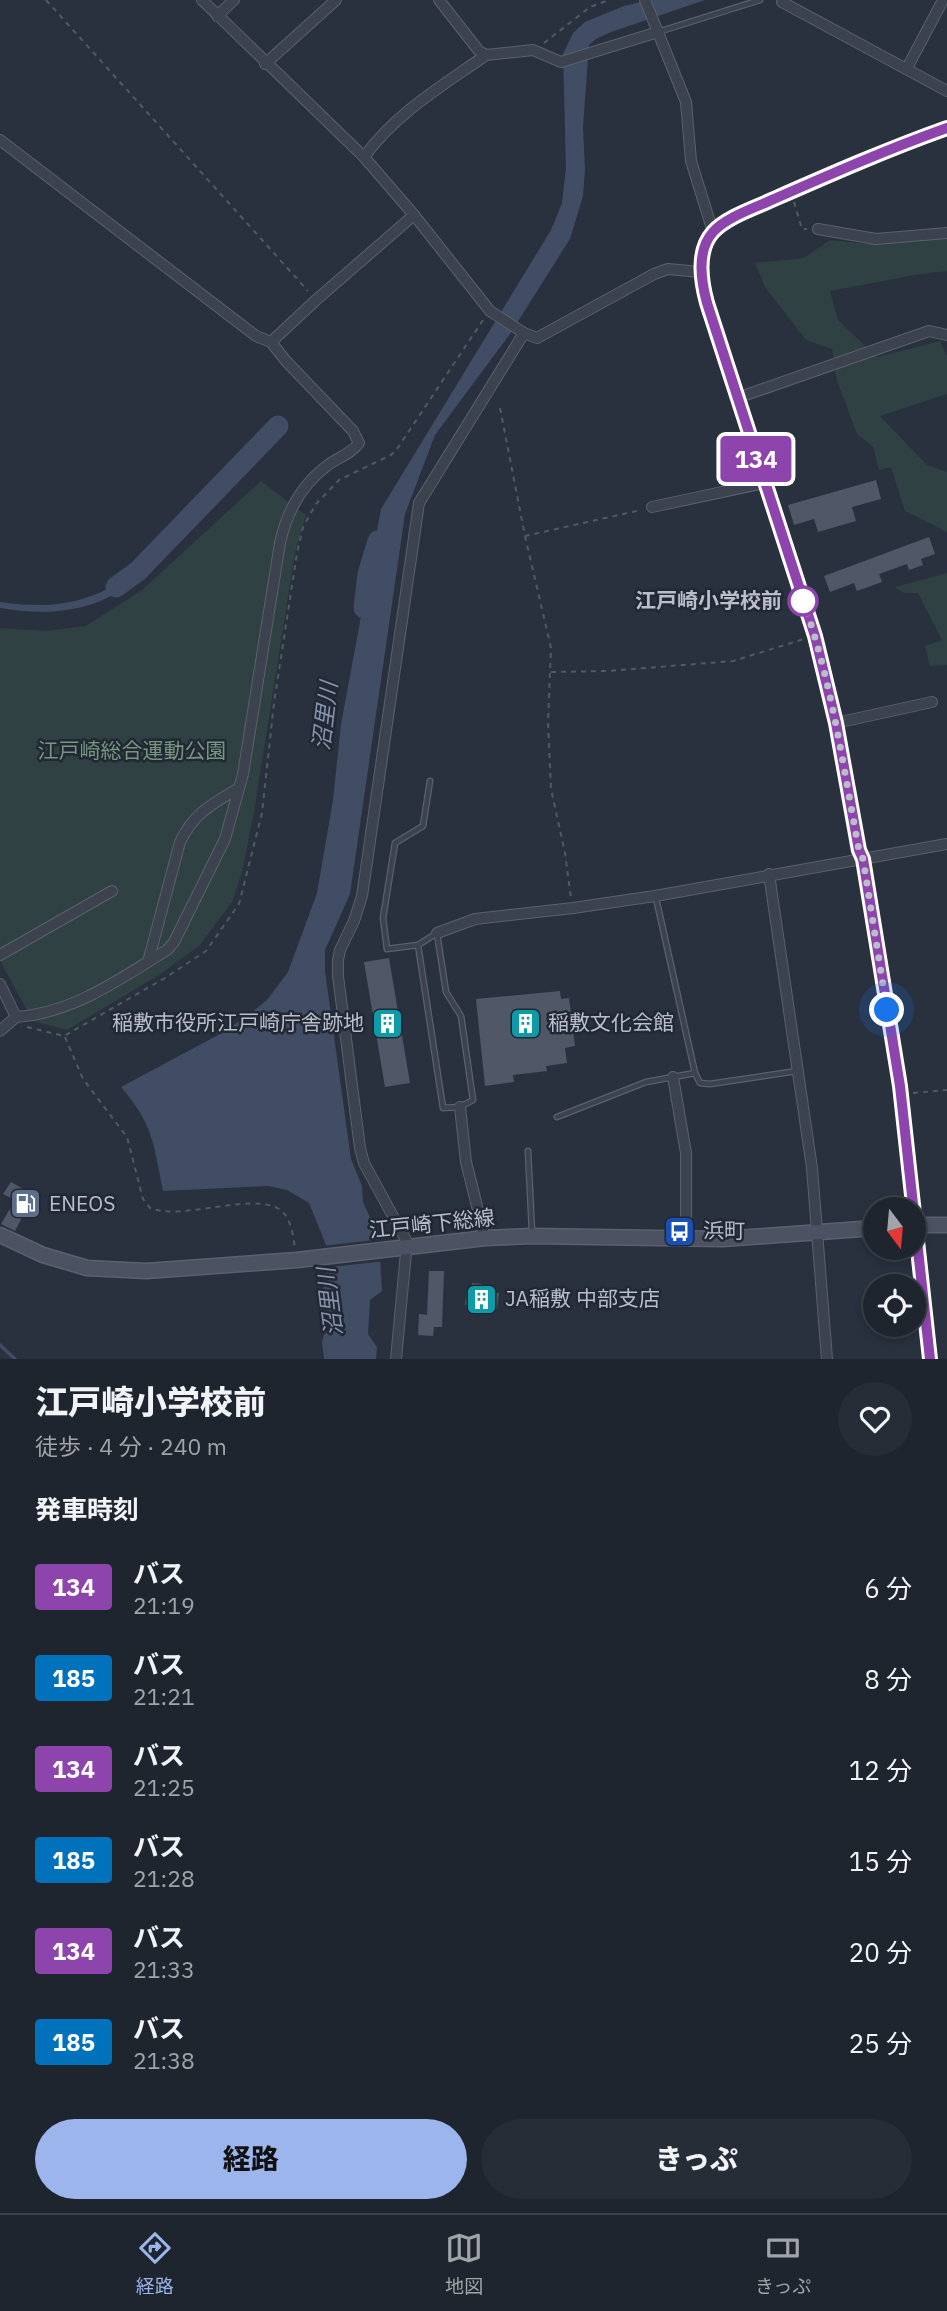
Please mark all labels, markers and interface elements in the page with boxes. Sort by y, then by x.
line badge: 134 [716,436,796,482]
text: 134 [734,443,778,475]
place label: 江戸崎小学校前 [635,586,782,614]
marker: 江戸崎小学校前 [788,586,818,616]
water label: 沼里川 [305,677,343,752]
park label: 江戸崎総合運動公園 [38,736,227,764]
your location [869,992,904,1027]
building icon: 稲敷市役所江戸崎庁舎跡地 [370,1006,404,1040]
building icon: 稲敷文化会館 [508,1006,542,1040]
place label: 稲敷市役所江戸崎庁舎跡地 [112,1008,364,1036]
place label: 稲敷文化会館 [548,1008,674,1036]
fuel station icon: ENEOS [9,1187,43,1221]
place label: ENEOS [49,1189,115,1217]
north arrow [863,1197,926,1260]
map controls [863,1197,926,1337]
street label: 江戸崎下総線 [368,1202,496,1244]
bus stop icon: 浜町 [663,1214,697,1248]
place label: 浜町 [703,1216,745,1244]
water label: 沼里川 [310,1263,348,1338]
button: locate [863,1274,926,1337]
building icon: JA稲敷 中部支店 [465,1282,499,1316]
place label: JA稲敷 中部支店 [505,1284,660,1312]
text: 江戸崎小学校前 [35,1380,266,1423]
button: heart [838,1382,912,1456]
text: 徒歩 · 4 分 · 240 m [35,1431,227,1461]
text: 発車時刻 [35,1492,139,1526]
text: バス [133,1556,185,1590]
text: 134 [52,1571,95,1603]
text: 6 分 [864,1571,912,1605]
text: 21:19 [133,1590,195,1620]
text: バス [133,1647,185,1681]
text: 185 [52,1662,95,1694]
text: 8 分 [864,1662,912,1696]
text: 21:21 [133,1681,195,1711]
text: バス [133,1738,185,1772]
text: 134 [52,1753,95,1785]
text: 12 分 [849,1753,912,1787]
text: 21:25 [133,1772,195,1802]
text: バス [133,1829,185,1863]
text: 185 [52,1844,95,1876]
text: 15 分 [849,1844,912,1878]
text: 21:28 [133,1863,195,1893]
text: バス [133,1920,185,1954]
text: 134 [52,1935,95,1967]
text: 20 分 [849,1935,912,1969]
text: 21:33 [133,1954,195,1984]
text: バス [133,2011,185,2045]
text: 185 [52,2026,95,2058]
text: 25 分 [849,2026,912,2060]
text: 21:38 [133,2045,195,2075]
button: 経路 [35,2119,467,2199]
button: きっぷ [481,2119,912,2199]
tab: 経路 [136,2229,174,2298]
tab: 地図 [445,2229,483,2298]
tab: きっぷ [755,2229,811,2298]

